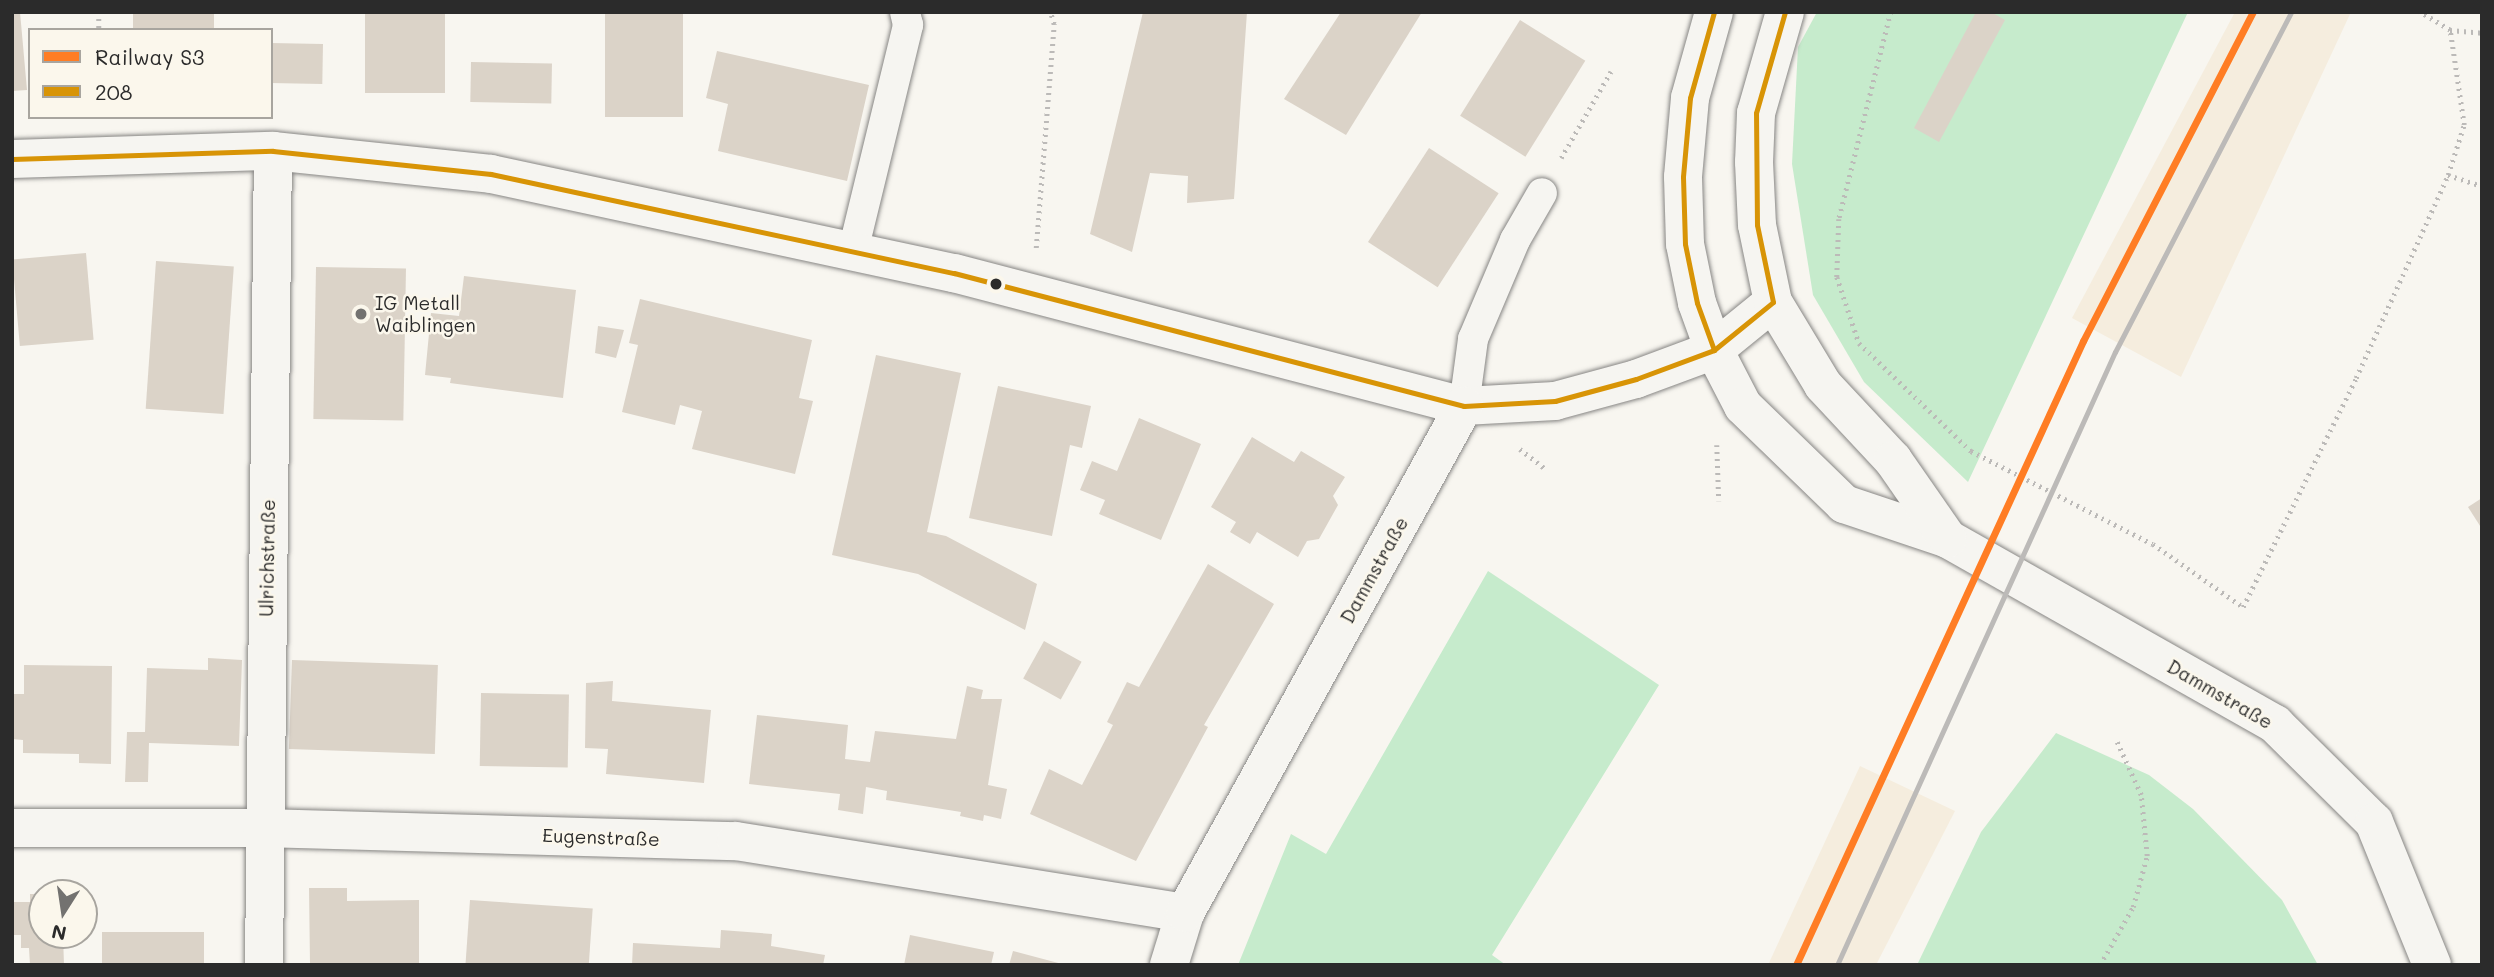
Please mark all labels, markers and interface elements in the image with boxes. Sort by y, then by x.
legend [28,28,273,119]
text: Railway S3 [95,43,204,70]
text: 208 [95,78,132,105]
unlabelled marker [989,277,1003,291]
place label: IG Metall Waiblingen [375,292,476,336]
marker: IG Metall Waiblingen [353,306,369,322]
street label: Ulrichstraße [255,499,279,617]
street label: Dammstraße [1335,513,1413,627]
street label: Dammstraße [2163,655,2277,733]
street label: Eugenstraße [542,824,660,850]
north arrow [28,879,98,949]
text: N [49,919,69,947]

